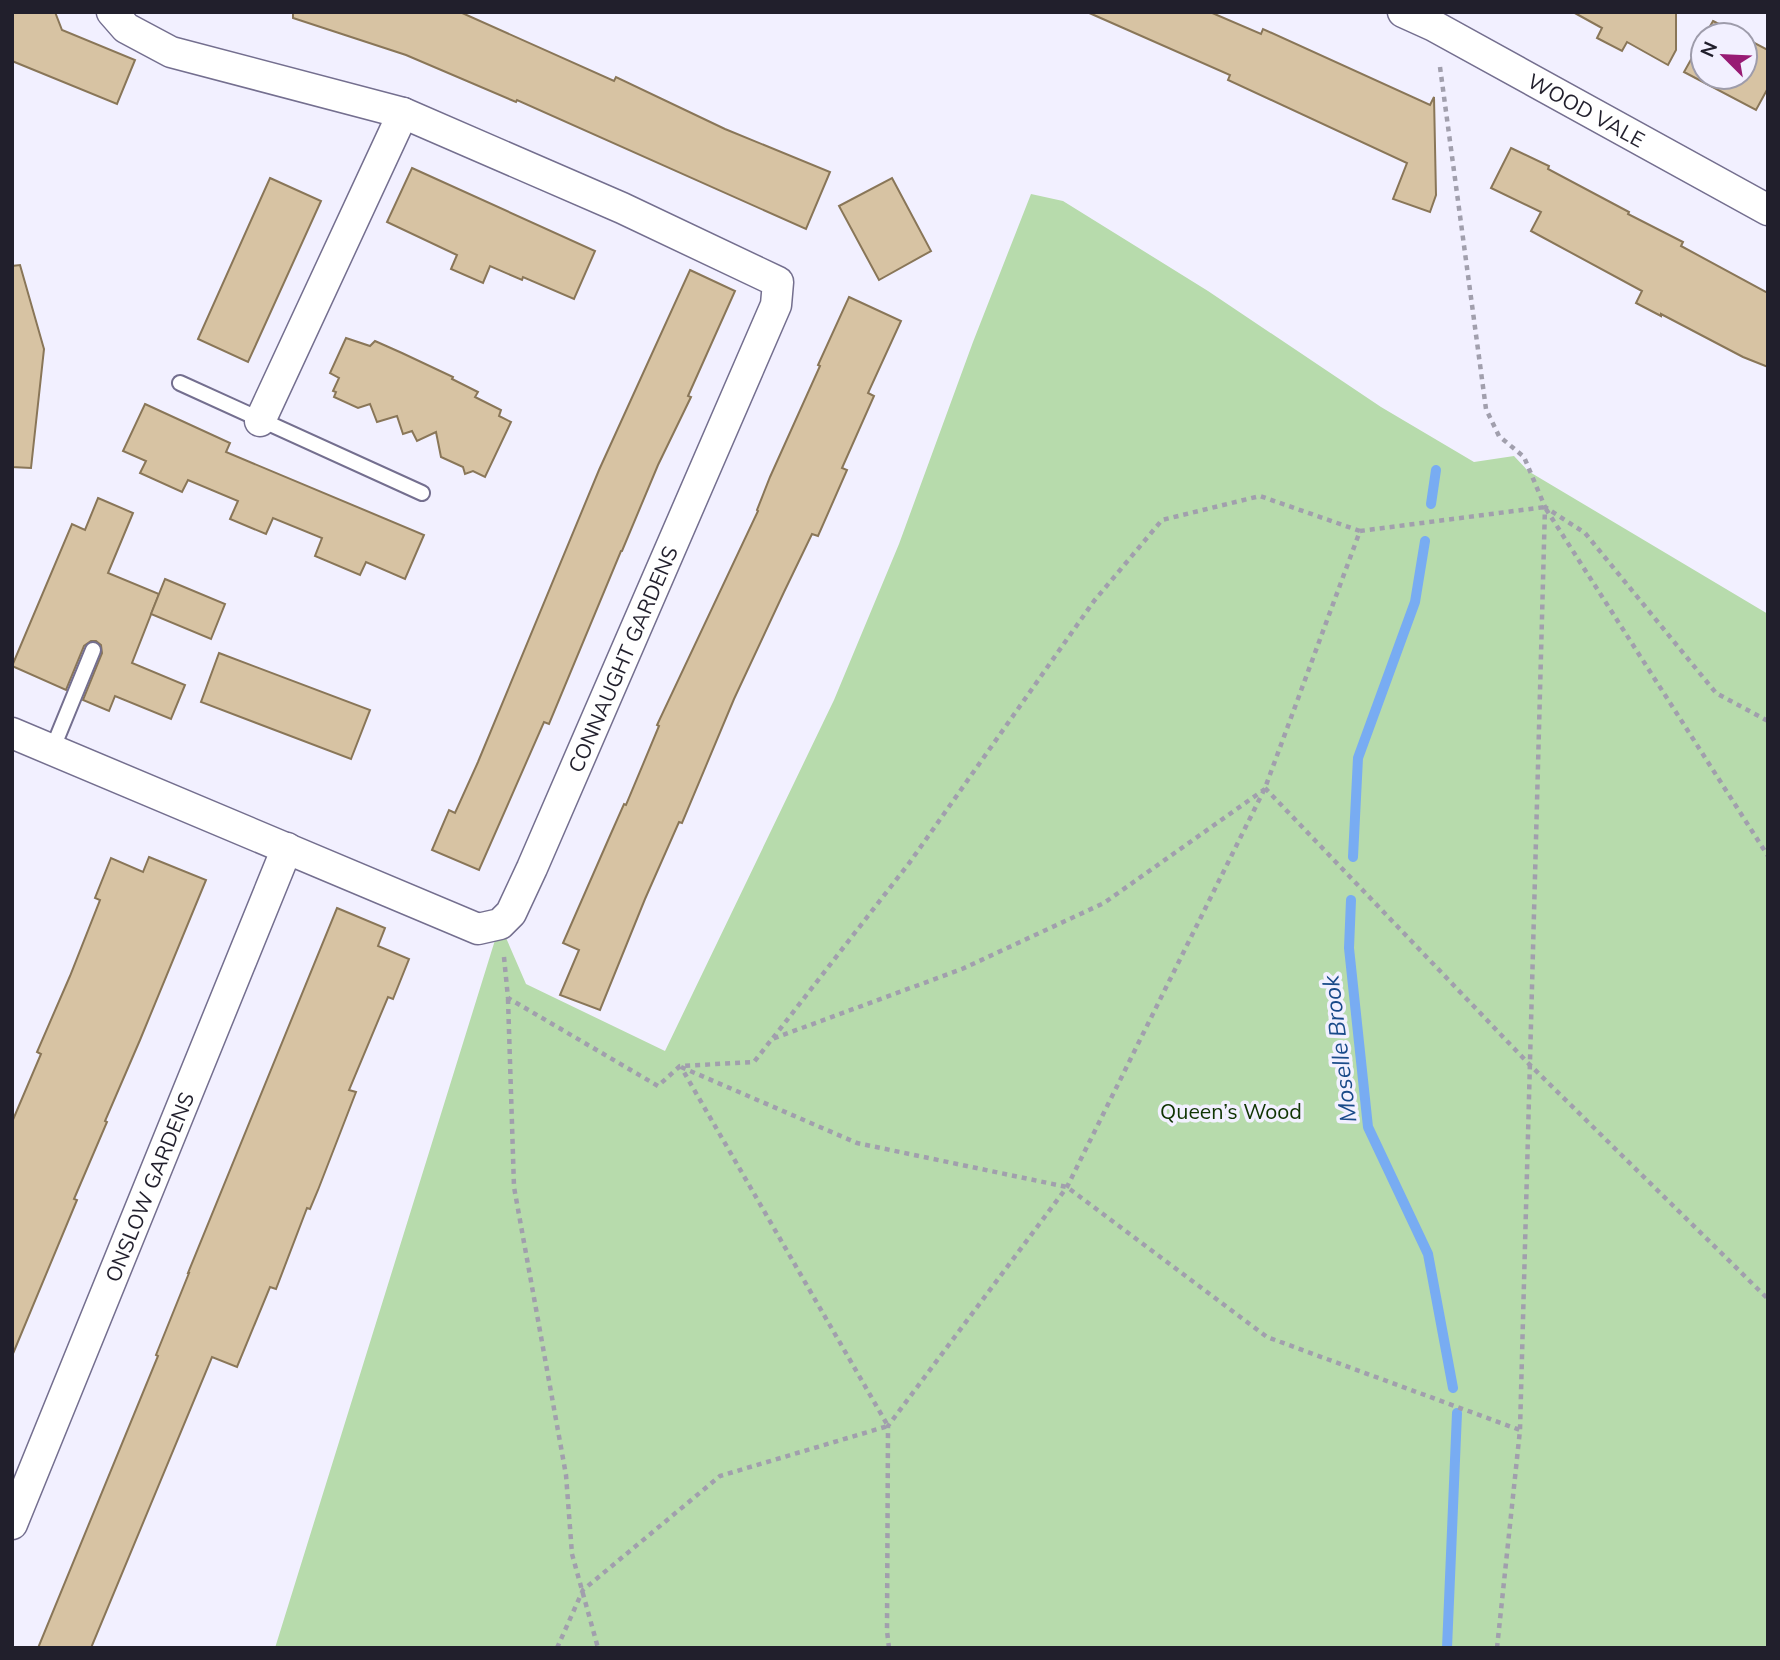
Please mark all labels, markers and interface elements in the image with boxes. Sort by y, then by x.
north arrow [1689,21,1759,91]
text: N [1695,38,1722,61]
street label: WOOD VALE [1523,67,1649,153]
street label: CONNAUGHT GARDENS [562,542,683,776]
water label: Moselle Brook [1315,973,1362,1124]
street label: ONSLOW GARDENS [99,1088,199,1286]
park label: Queen’s Wood [1160,1098,1302,1124]

